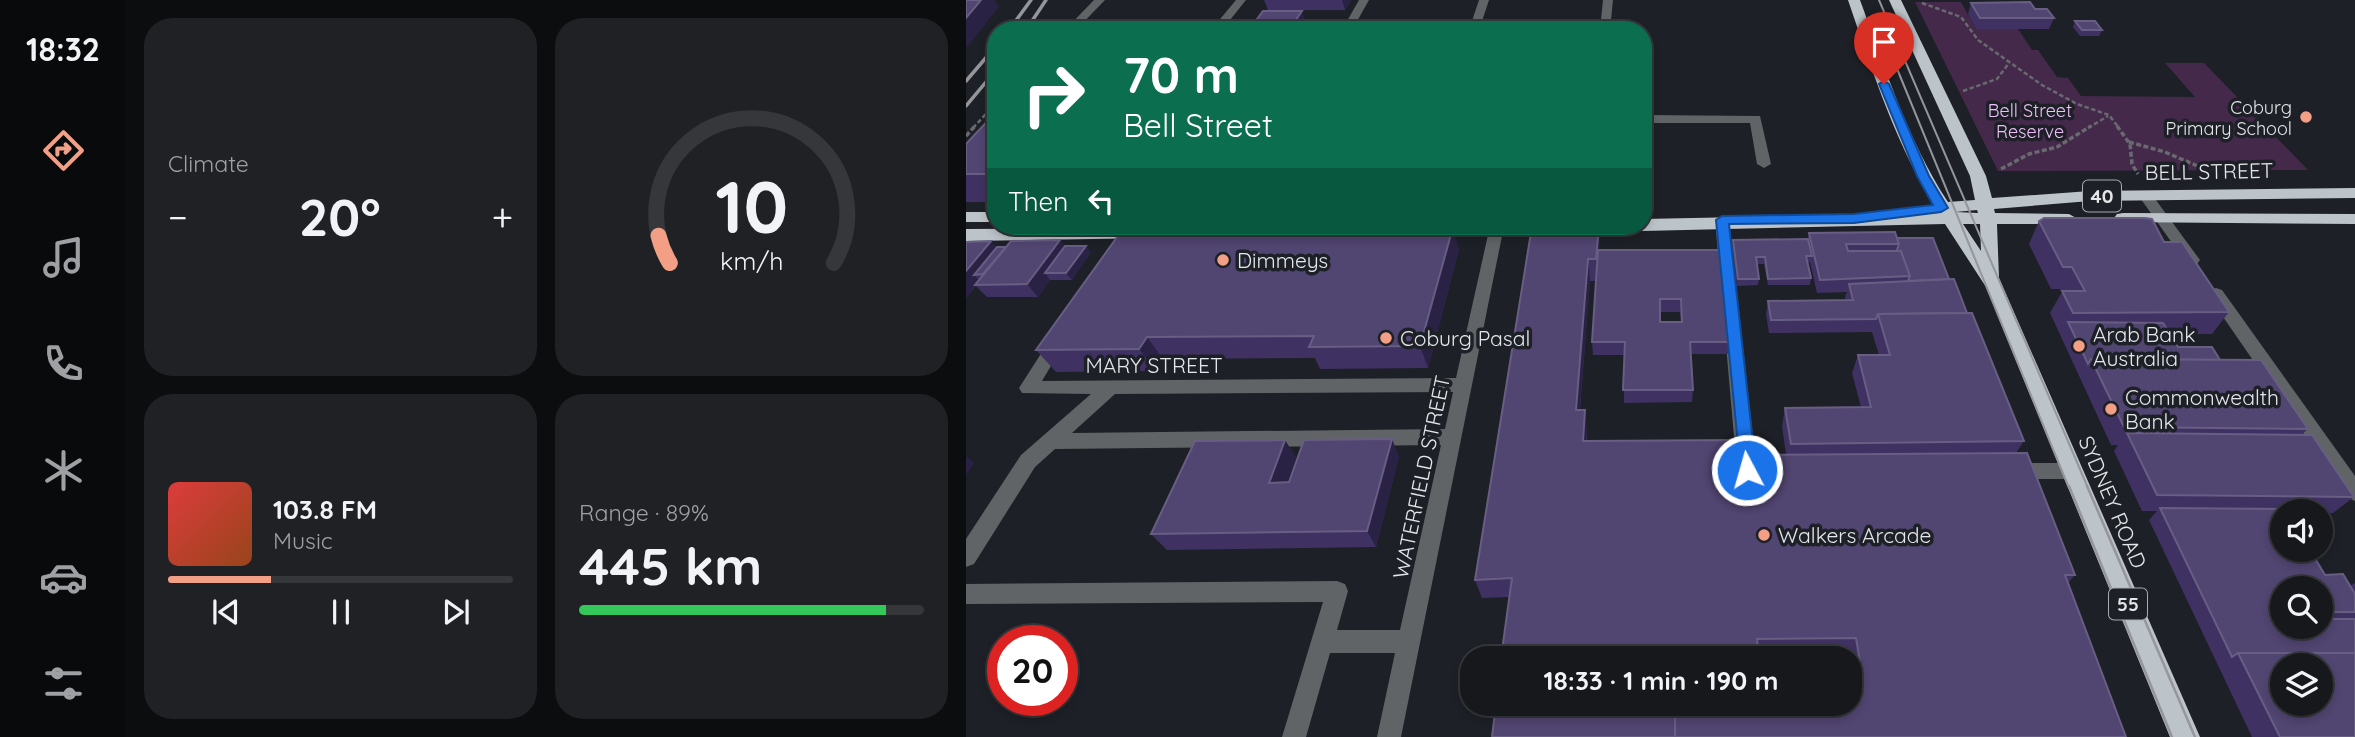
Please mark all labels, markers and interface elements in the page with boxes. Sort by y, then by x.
pin [1854,12.0,1914,84]
icon: arrive [1865,23,1903,61]
text: 18:32 [26,29,100,69]
text: 70 m [1123,44,1239,105]
icon: right [1008,49,1099,140]
place label: Coburg Primary School [2166,96,2292,140]
park label: Bell Street Reserve [1988,99,2072,143]
text: Bell Street [1123,105,1273,145]
marker: Coburg Primary School [2298,109,2314,125]
icon: directions [39,126,88,175]
text: Climate [168,149,249,178]
street label: BELL STREET [2144,157,2274,185]
text: 10 [715,160,788,251]
road number: 40 [2083,180,2121,212]
icon: left [1082,182,1120,220]
text: 20° [299,184,381,249]
text: Then [1008,185,1068,218]
text: − [168,193,188,241]
text: + [492,193,513,241]
icon: music [39,233,88,282]
text: km/h [720,245,783,276]
place label: Dimmeys [1237,247,1328,273]
marker: Dimmeys [1215,252,1231,268]
place label: Arab Bank Australia [2093,321,2195,371]
place label: Coburg Pasal [1400,325,1530,351]
marker: Coburg Pasal [1378,330,1394,346]
marker: Arab Bank Australia [2071,338,2087,354]
icon: phone [39,339,88,388]
street label: MARY STREET [1085,352,1223,378]
street label: WATERFIELD STREET [1387,373,1455,581]
place label: Commonwealth Bank [2125,384,2279,434]
marker: Commonwealth Bank [2103,401,2119,417]
street label: SYDNEY ROAD [2073,432,2153,572]
position arrow [1710,433,1784,507]
icon: climate [39,446,88,495]
text: 103.8 FM [273,493,377,526]
text: Range · 89% [579,498,709,527]
map controls [2270,499,2333,716]
button: sound [2270,499,2333,562]
place label: Walkers Arcade [1778,522,1931,548]
text: Music [273,526,333,555]
marker: Walkers Arcade [1756,527,1772,543]
text: 445 km [579,533,762,598]
icon: car [39,553,88,602]
button: search [2270,576,2333,639]
road number: 55 [2109,589,2147,620]
icon: previous [207,593,245,631]
icon: pause [322,593,360,631]
icon: next [437,593,475,631]
speed limit sign: 20 [987,625,1078,716]
button: layers [2270,653,2333,716]
icon: filters [39,659,88,708]
text: 18:33 · 1 min · 190 m [1543,664,1779,697]

